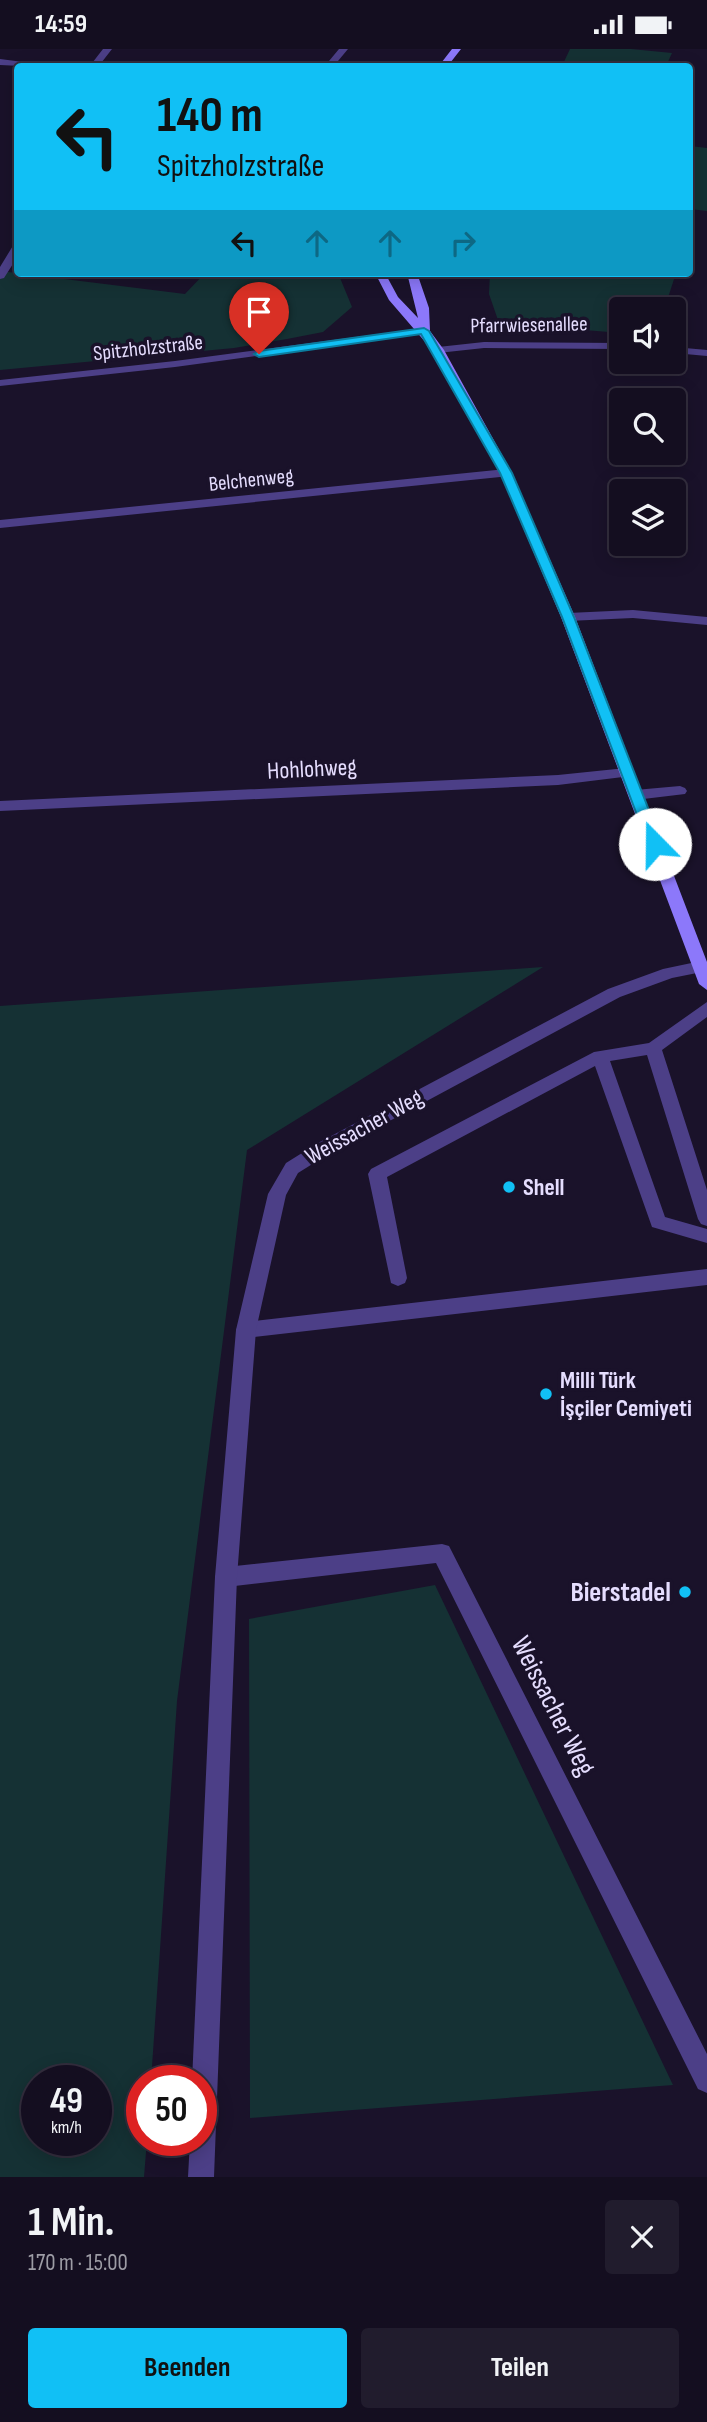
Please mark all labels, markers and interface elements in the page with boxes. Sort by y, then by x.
text: 14:59 [35,9,87,40]
text: 140 m [157,87,263,146]
icon: left [42,91,133,182]
text: Spitzholzstraße [157,147,324,186]
icon: left [225,224,263,262]
icon: ahead [298,224,336,262]
icon: ahead [371,224,409,262]
icon: right [444,224,482,262]
pin [229,282,289,354]
icon: arrive [240,293,278,331]
map controls [609,297,686,556]
button: sound [609,297,686,374]
street label: Pfarrwiesenallee [470,311,588,339]
street label: Spitzholzstraße [92,330,204,366]
button: search [609,388,686,465]
street label: Belchenweg [207,463,295,497]
button: layers [609,479,686,556]
street label: Hohlohweg [266,752,358,786]
position arrow [618,807,692,881]
street label: Weissacher Weg [300,1083,428,1171]
place label: Shell [523,1173,565,1202]
marker: Shell [501,1179,517,1195]
place label: Milli Türk İşçiler Cemiyeti [560,1366,692,1423]
marker: Milli Türk İşçiler Cemiyeti [538,1386,554,1402]
place label: Bierstadel [570,1576,671,1609]
marker: Bierstadel [677,1584,693,1600]
street label: Weissacher Weg [504,1631,602,1781]
speed limit sign: 50 [126,2065,217,2156]
text: 49 [50,2080,83,2123]
text: km/h [51,2117,82,2138]
text: 1 Min. [28,2197,114,2248]
button: close [605,2200,679,2274]
text: 170 m · 15:00 [28,2249,128,2277]
button: Beenden [28,2328,347,2408]
button: Teilen [361,2328,679,2408]

